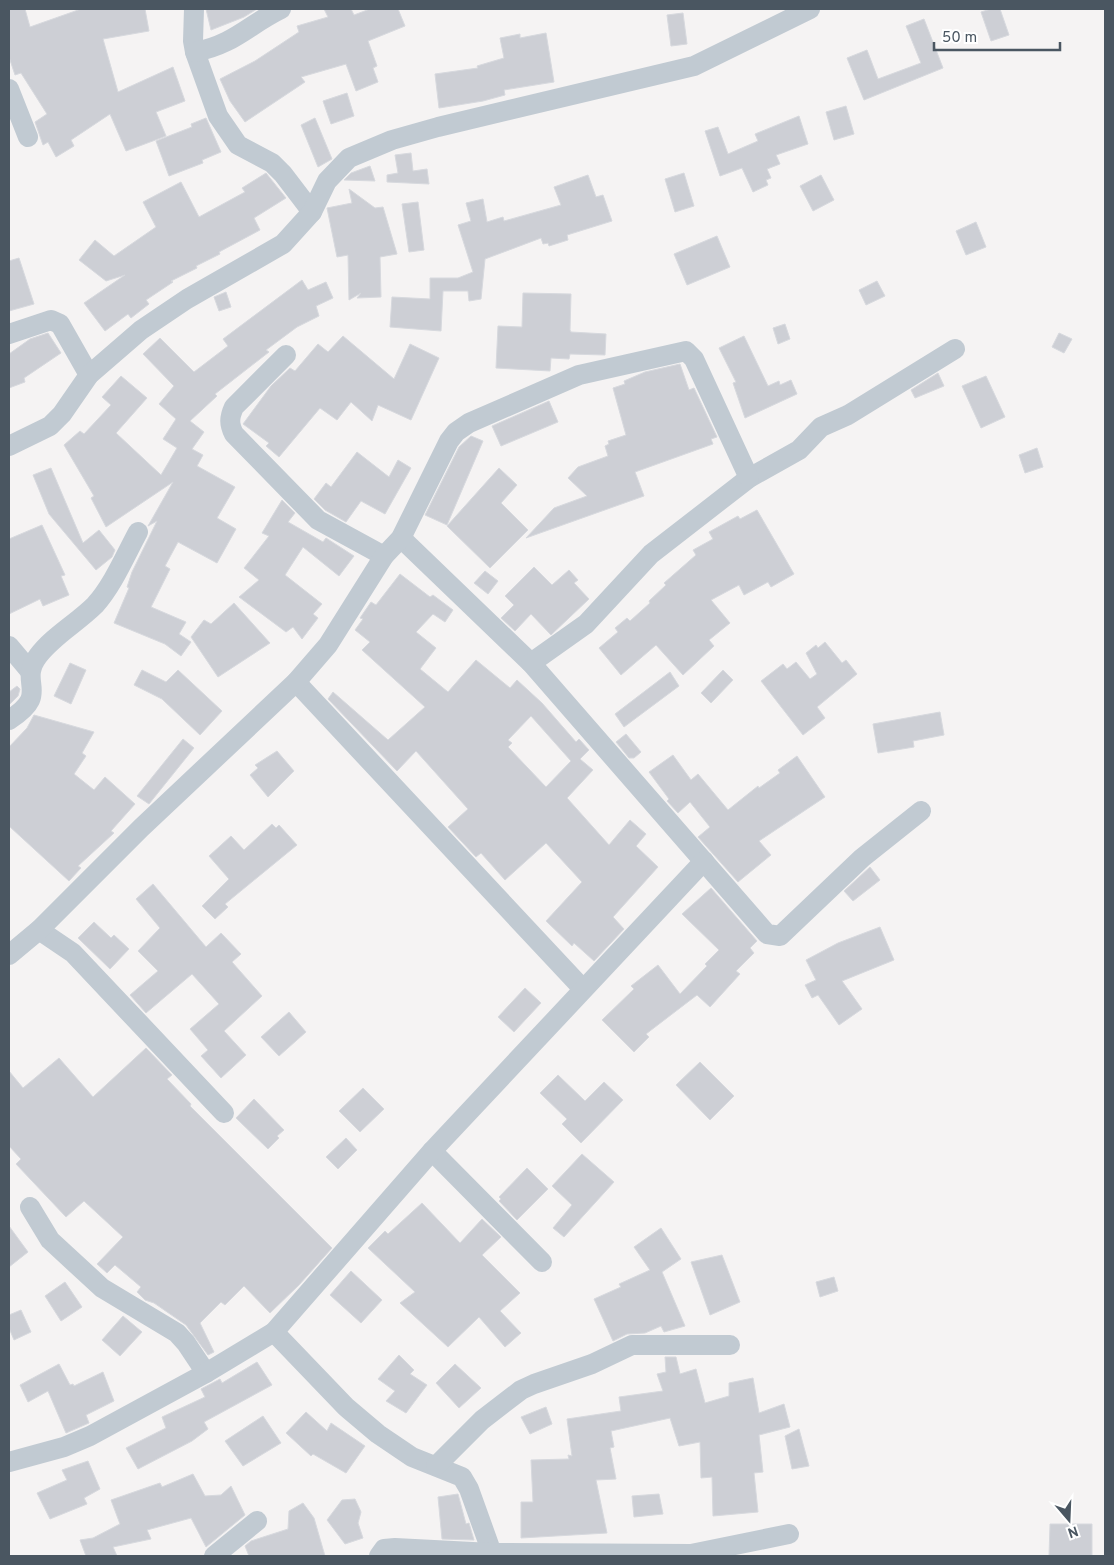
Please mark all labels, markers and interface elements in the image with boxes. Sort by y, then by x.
scale bar [934,20,1060,52]
text: 50 m [942,29,977,48]
north arrow [1044,1495,1094,1545]
text: N [1065,1521,1080,1541]

